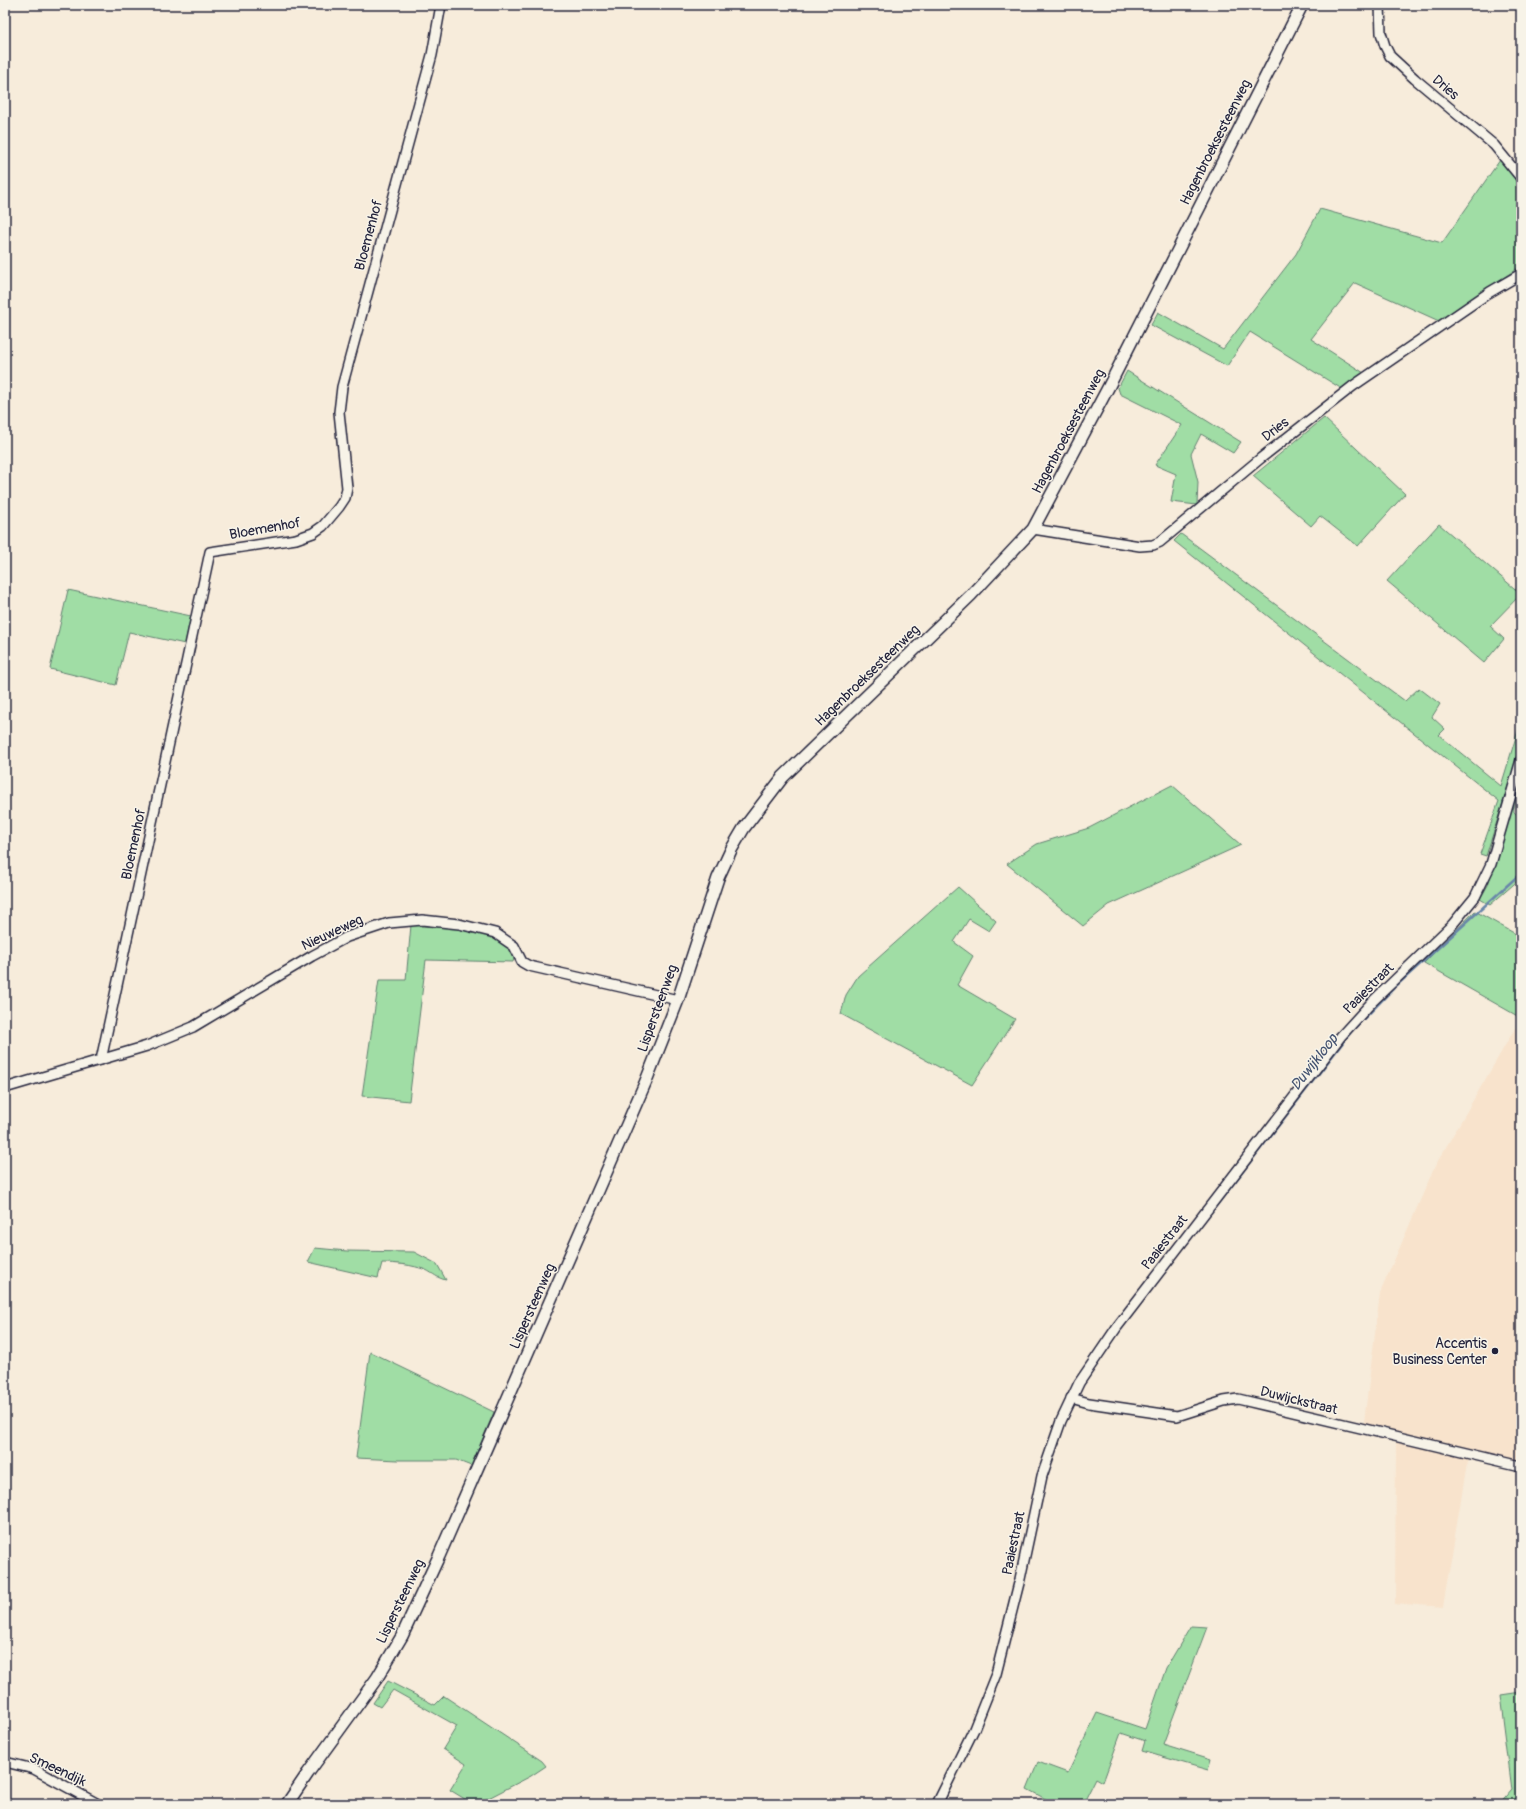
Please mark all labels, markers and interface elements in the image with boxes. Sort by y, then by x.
street label: Dries [1429,71,1463,104]
street label: Hagenbroeksesteenweg [1176,77,1255,208]
street label: Bloemenhof [351,198,386,272]
street label: Hagenbroeksesteenweg [1028,366,1109,496]
street label: Dries [1258,413,1293,445]
street label: Bloemenhof [228,514,302,543]
street label: Hagenbroeksesteenweg [812,621,923,730]
street label: Bloemenhof [118,807,149,881]
street label: Nieuweweg [299,911,366,954]
street label: Paaiestraat [1339,959,1397,1017]
street label: Lispersteenweg [634,962,681,1054]
water label: Duwijkloop [1286,1029,1343,1094]
street label: Paaiestraat [1138,1211,1191,1273]
street label: Lispersteenweg [506,1261,559,1352]
place label: Accentis Business Center [1392,1335,1488,1368]
marker: Accentis Business Center [1490,1346,1500,1356]
street label: Duwijckstraat [1258,1383,1340,1418]
street label: Paaiestraat [998,1509,1029,1577]
street label: Lispersteenweg [373,1556,428,1646]
street label: Smeendijk [27,1749,89,1790]

